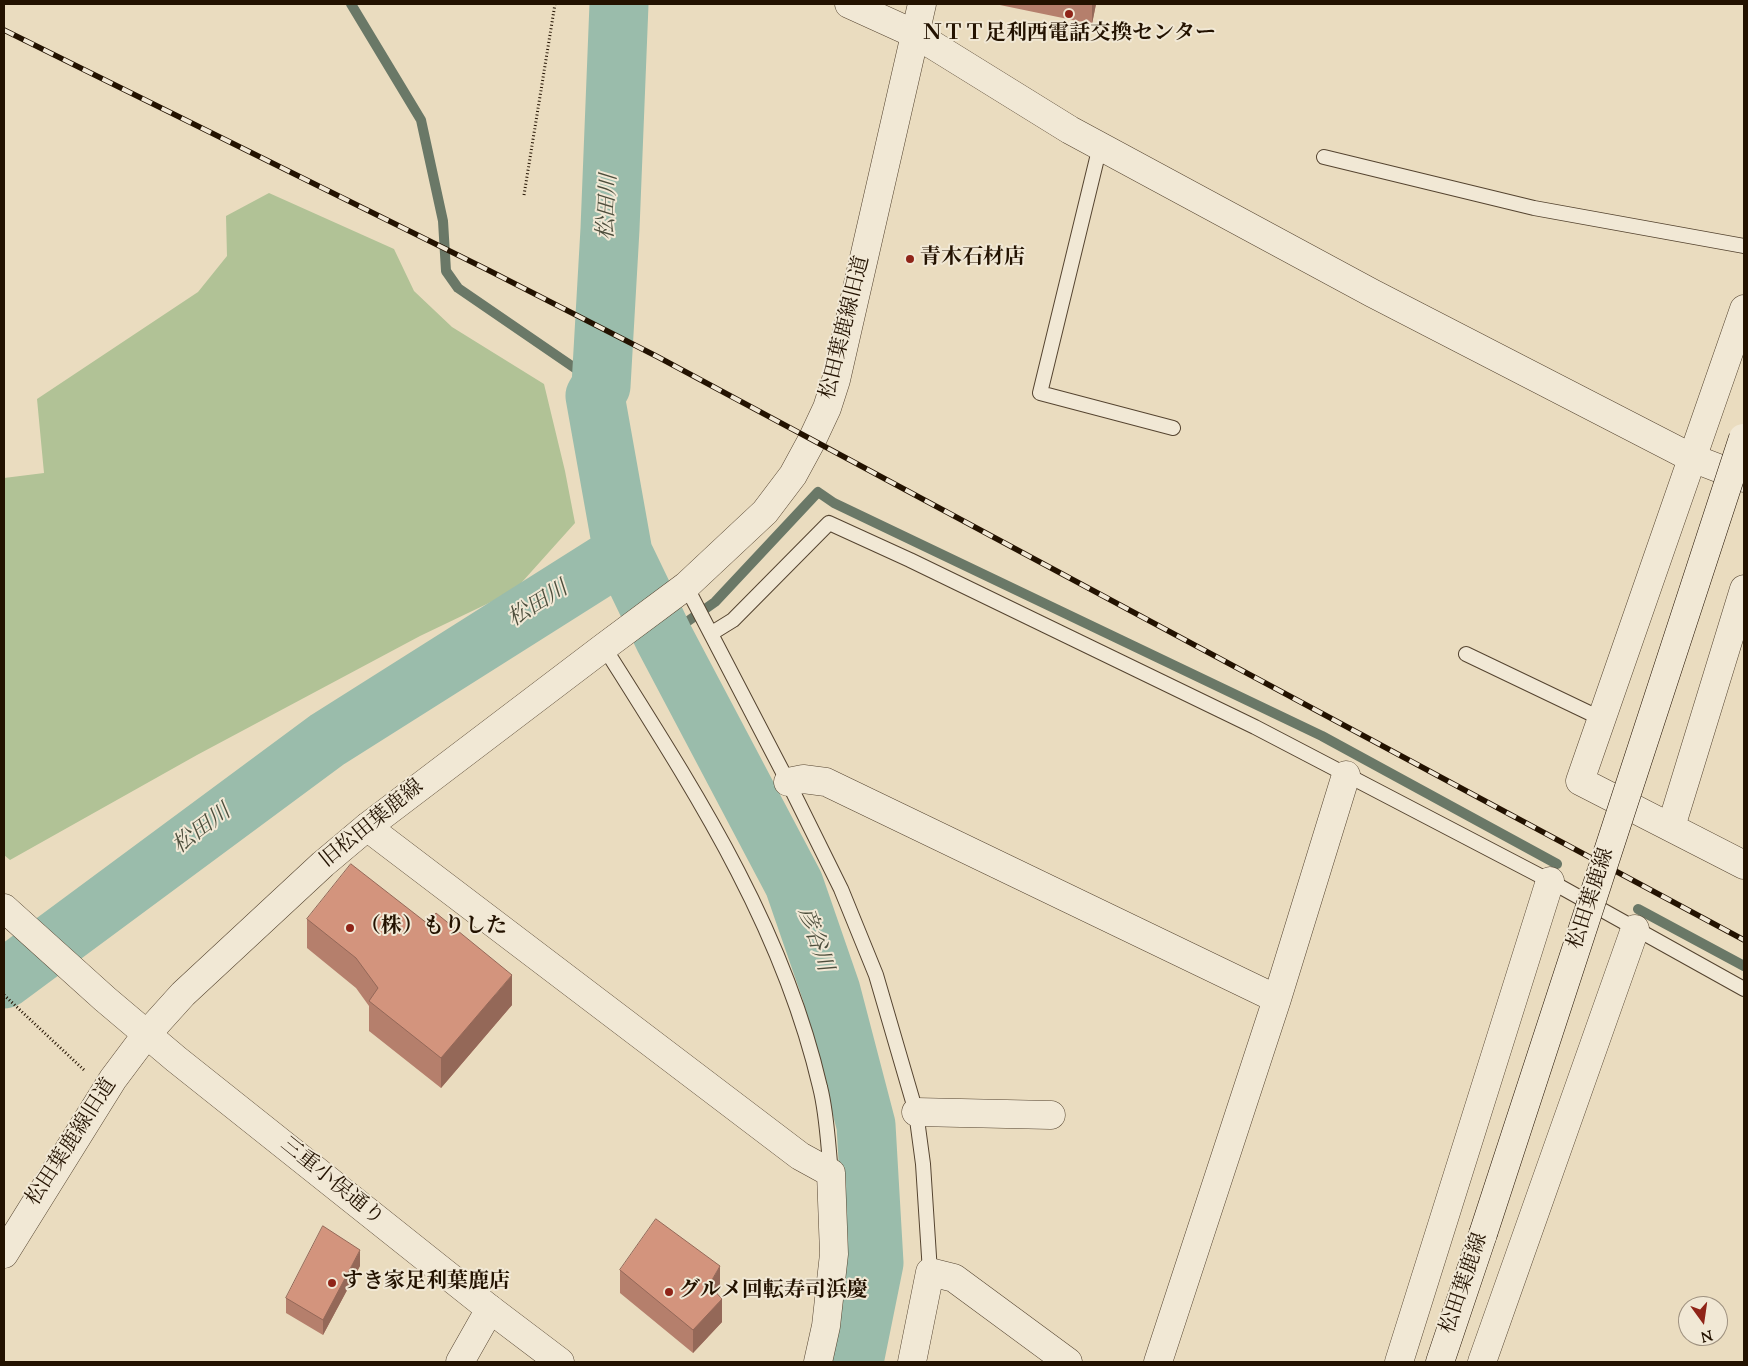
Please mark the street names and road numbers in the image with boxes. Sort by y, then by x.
street label: 松田葉鹿線旧道 [817,254,877,402]
street label: 旧松田葉鹿線 [316,776,430,874]
street label: 松田葉鹿線 [1565,845,1621,953]
street label: 松田葉鹿線旧道 [22,1074,124,1212]
street label: 三重小俣通り [274,1134,388,1232]
street label: 松田葉鹿線 [1437,1230,1495,1338]

